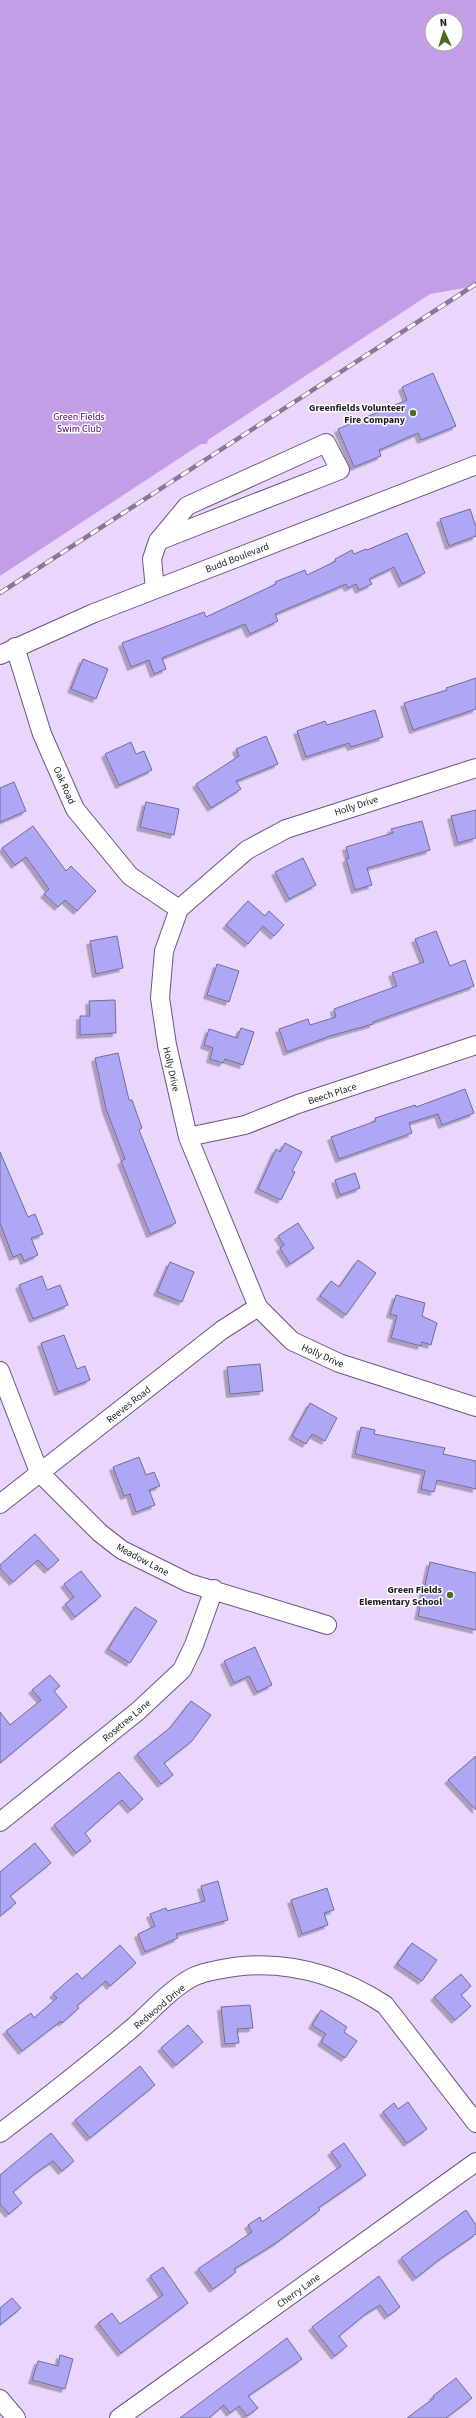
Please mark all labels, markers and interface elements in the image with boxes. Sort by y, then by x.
north arrow [424,12,464,52]
text: N [439,15,448,30]
place label: Greenfields Volunteer Fire Company [309,401,406,427]
marker: Greenfields Volunteer Fire Company [408,408,418,418]
park label: Green Fields Swim Club [53,410,105,436]
street label: Budd Boulevard [204,539,271,577]
street label: Oak Road [50,764,79,807]
street label: Holly Drive [333,792,380,820]
street label: Holly Drive [159,1046,183,1093]
street label: Beech Place [306,1080,358,1108]
street label: Holly Drive [299,1340,346,1372]
street label: Reeves Road [103,1383,154,1427]
street label: Meadow Lane [114,1540,171,1580]
place label: Green Fields Elementary School [359,1583,443,1609]
marker: Green Fields Elementary School [445,1590,455,1600]
street label: Rosetree Lane [100,1696,154,1745]
street label: Redwood Drive [131,1981,188,2032]
street label: Cherry Lane [274,2270,323,2311]

